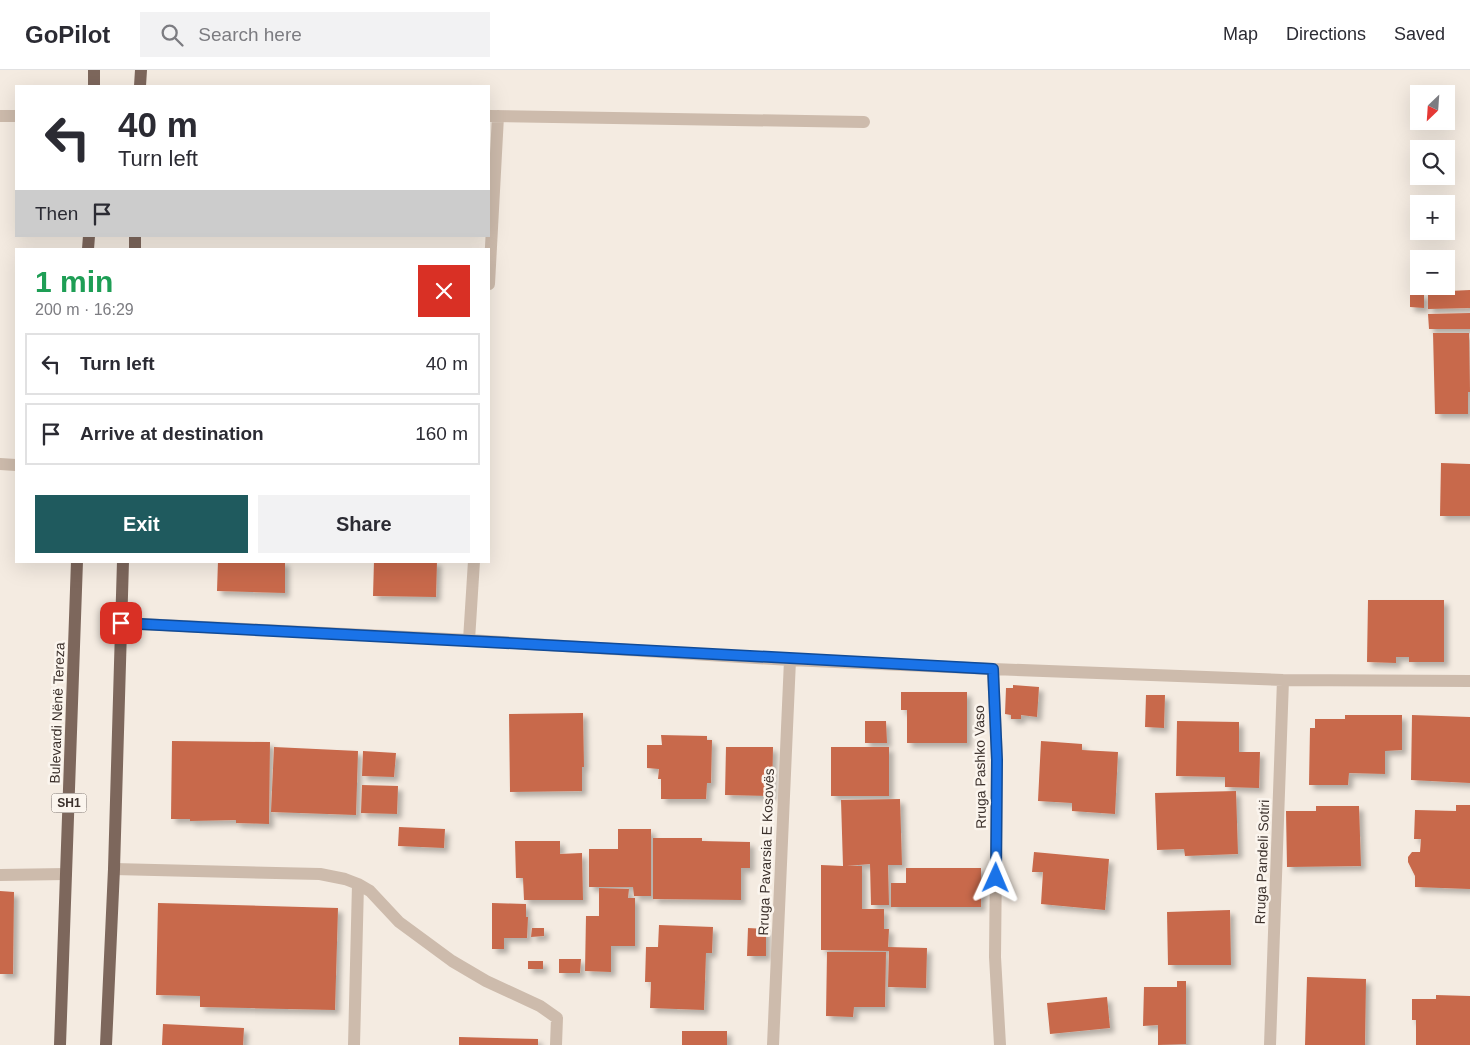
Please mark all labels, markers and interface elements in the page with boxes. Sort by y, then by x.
search box [140,12,490,57]
text: GoPilot [25,21,110,48]
icon: search [158,21,186,49]
text: Search here [198,24,302,45]
text: Map [1223,24,1258,44]
text: Directions [1286,24,1366,44]
text: Saved [1394,24,1445,44]
north arrow [1410,85,1455,130]
map controls [1410,85,1455,295]
icon: left [35,105,100,170]
text: 40 m [118,105,198,144]
button: search [1410,140,1455,185]
text: Turn left [118,146,198,171]
button: + [1410,195,1455,240]
icon: arrive [88,200,116,228]
text: Then [35,203,78,224]
button: − [1410,250,1455,295]
text: 1 min [35,265,113,298]
button: close [418,265,470,317]
text: 200 m · 16:29 [35,301,134,318]
icon: left [37,350,65,378]
text: Turn left [80,353,155,374]
text: 40 m [426,353,468,374]
icon: arrive [37,420,65,448]
text: Arrive at destination [80,423,264,444]
text: 160 m [415,423,468,444]
button: Exit [35,495,248,553]
button: Share [258,495,470,553]
pin [100,602,142,644]
icon: arrive [107,609,135,637]
street label: Bulevardi Nënë Tereza [47,642,67,784]
street label: Rruga Pashko Vaso [971,705,989,829]
street label: Rruga Pavarsia E Kosovës [755,768,777,936]
road number: SH1 [52,794,86,812]
street label: Rruga Pandeli Sotiri [1252,800,1272,924]
position arrow [969,851,1021,903]

